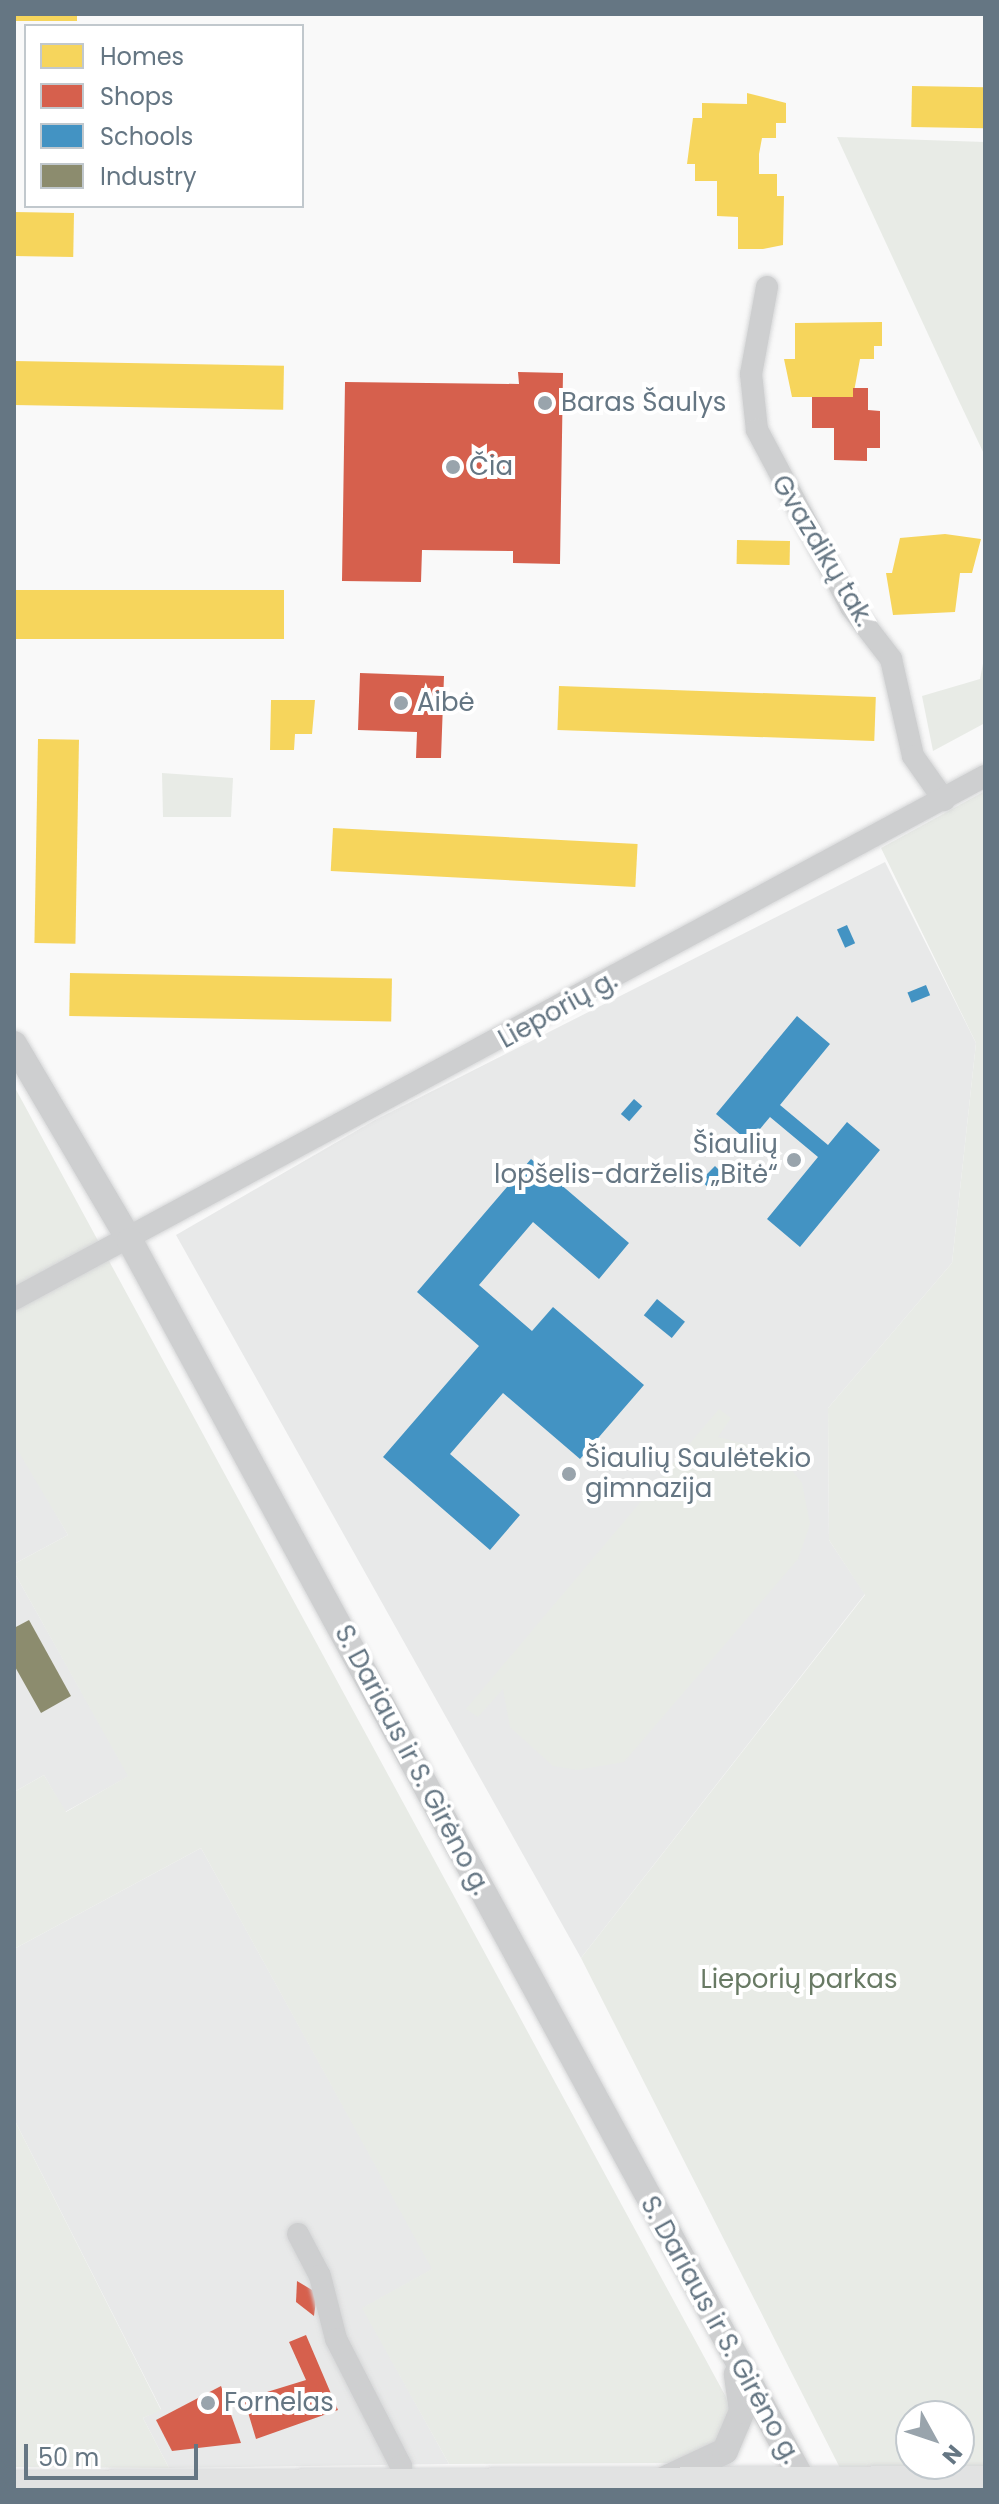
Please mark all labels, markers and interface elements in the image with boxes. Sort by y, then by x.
legend [24,24,304,208]
text: Homes [100,40,184,73]
text: Shops [100,80,174,113]
text: Schools [100,120,193,153]
text: Industry [100,160,197,193]
place label: Baras Šaulys [561,387,726,419]
marker: Baras Šaulys [536,394,554,412]
place label: Čia [469,451,513,483]
marker: Čia [444,458,462,476]
street label: Gvazdikų tak. [765,470,879,632]
place label: Aibė [417,687,475,719]
marker: Aibė [392,694,410,712]
street label: Lieporių g. [493,965,623,1055]
place label: Šiaulių lopšelis-darželis „Bitė“ [494,1129,778,1190]
marker: Šiaulių lopšelis-darželis „Bitė“ [785,1151,803,1169]
place label: Šiaulių Saulėtekio gimnazija [585,1443,811,1504]
marker: Šiaulių Saulėtekio gimnazija [560,1465,578,1483]
street label: S. Dariaus ir S. Girėno g. [328,1620,496,1900]
park label: Lieporių parkas [700,1964,898,1996]
street label: S. Dariaus ir S. Girėno g. [633,2191,807,2469]
place label: Fornelas [224,2387,334,2419]
marker: Fornelas [199,2394,217,2412]
north arrow [895,2400,975,2480]
scale bar [28,2428,202,2478]
text: N [935,2438,969,2471]
text: 50 m [38,2441,99,2474]

